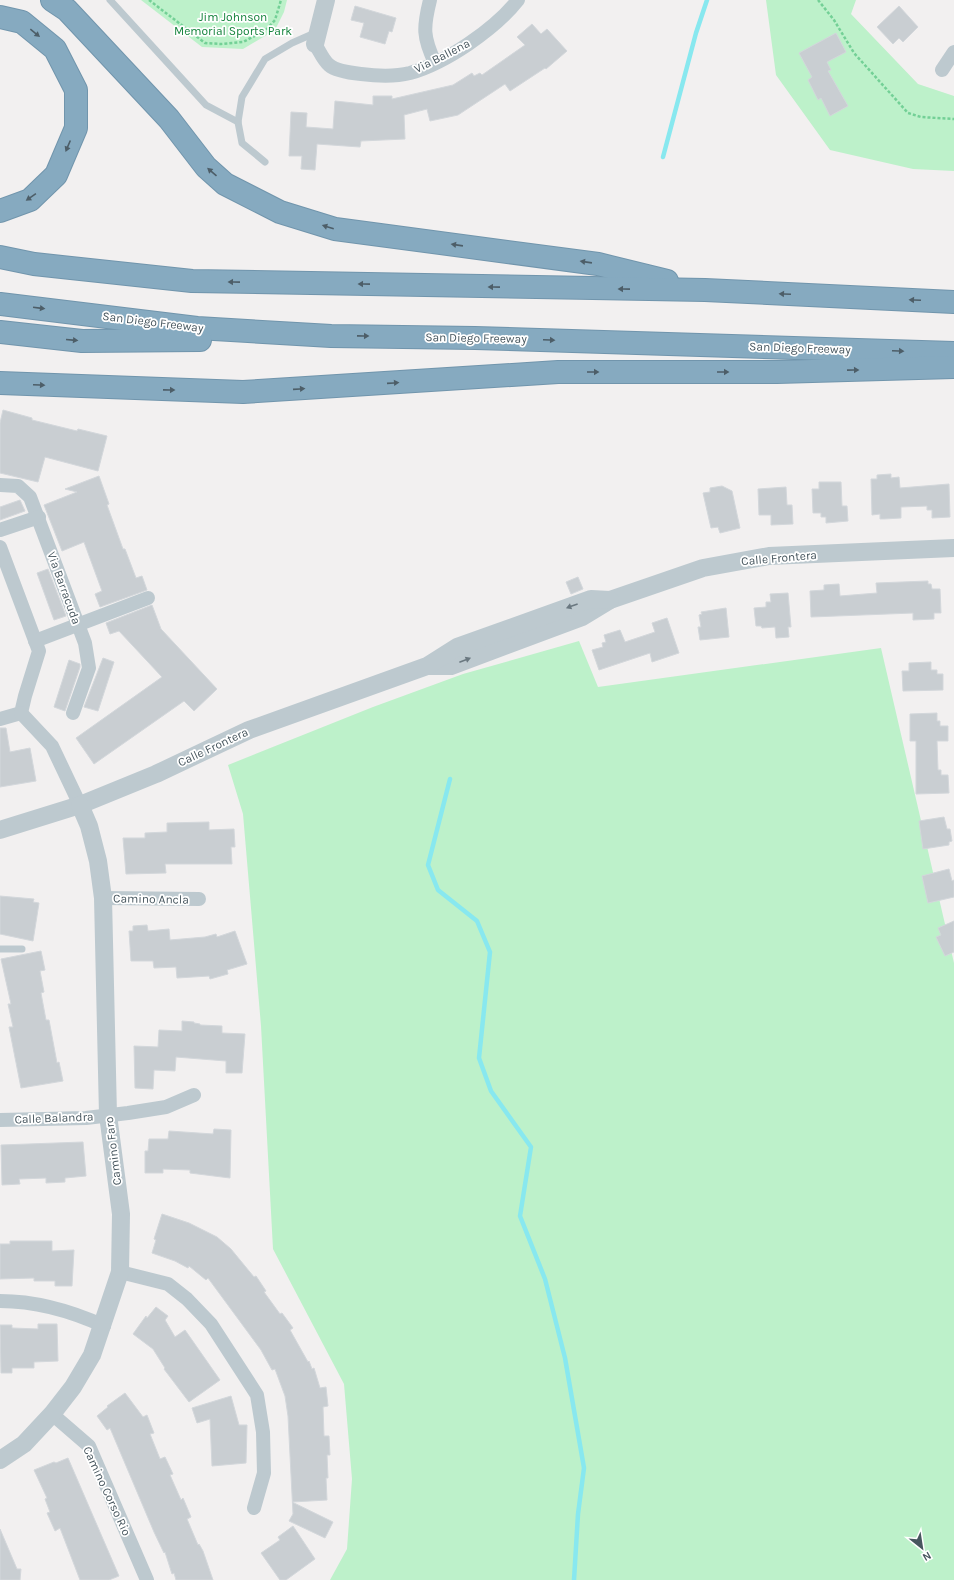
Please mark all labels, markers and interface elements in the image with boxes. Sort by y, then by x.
park label: Jim Johnson Memorial Sports Park [174,10,292,38]
one-way arrow [29,28,40,37]
street label: Via Ballena [412,36,472,76]
one-way arrow [65,141,71,153]
one-way arrow [207,168,216,177]
one-way arrow [26,193,36,201]
one-way arrow [322,224,334,230]
one-way arrow [451,242,463,248]
one-way arrow [580,259,592,265]
one-way arrow [227,279,240,285]
one-way arrow [357,281,370,287]
one-way arrow [487,284,500,290]
one-way arrow [617,286,630,292]
one-way arrow [778,291,791,297]
one-way arrow [908,297,921,303]
one-way arrow [33,305,45,312]
street label: San Diego Freeway [102,309,205,335]
street label: San Diego Freeway [425,330,527,346]
one-way arrow [357,333,370,339]
one-way arrow [66,337,78,344]
one-way arrow [543,337,556,343]
street label: San Diego Freeway [749,339,851,357]
one-way arrow [892,348,904,355]
one-way arrow [847,367,860,373]
one-way arrow [587,369,600,375]
one-way arrow [717,369,730,375]
one-way arrow [387,379,399,386]
one-way arrow [33,382,46,388]
one-way arrow [293,385,305,392]
one-way arrow [163,387,175,394]
street label: Calle Frontera [741,548,817,568]
street label: Via Barracuda [44,550,84,626]
one-way arrow [566,603,578,609]
one-way arrow [460,657,472,663]
street label: Calle Frontera [176,725,250,769]
street label: Camino Ancla [113,891,189,907]
street label: Calle Balandra [14,1110,94,1126]
street label: Camino Faro [102,1116,124,1186]
street label: Camino Corso Rio [80,1444,134,1538]
north arrow [902,1528,942,1568]
text: N [920,1549,933,1564]

